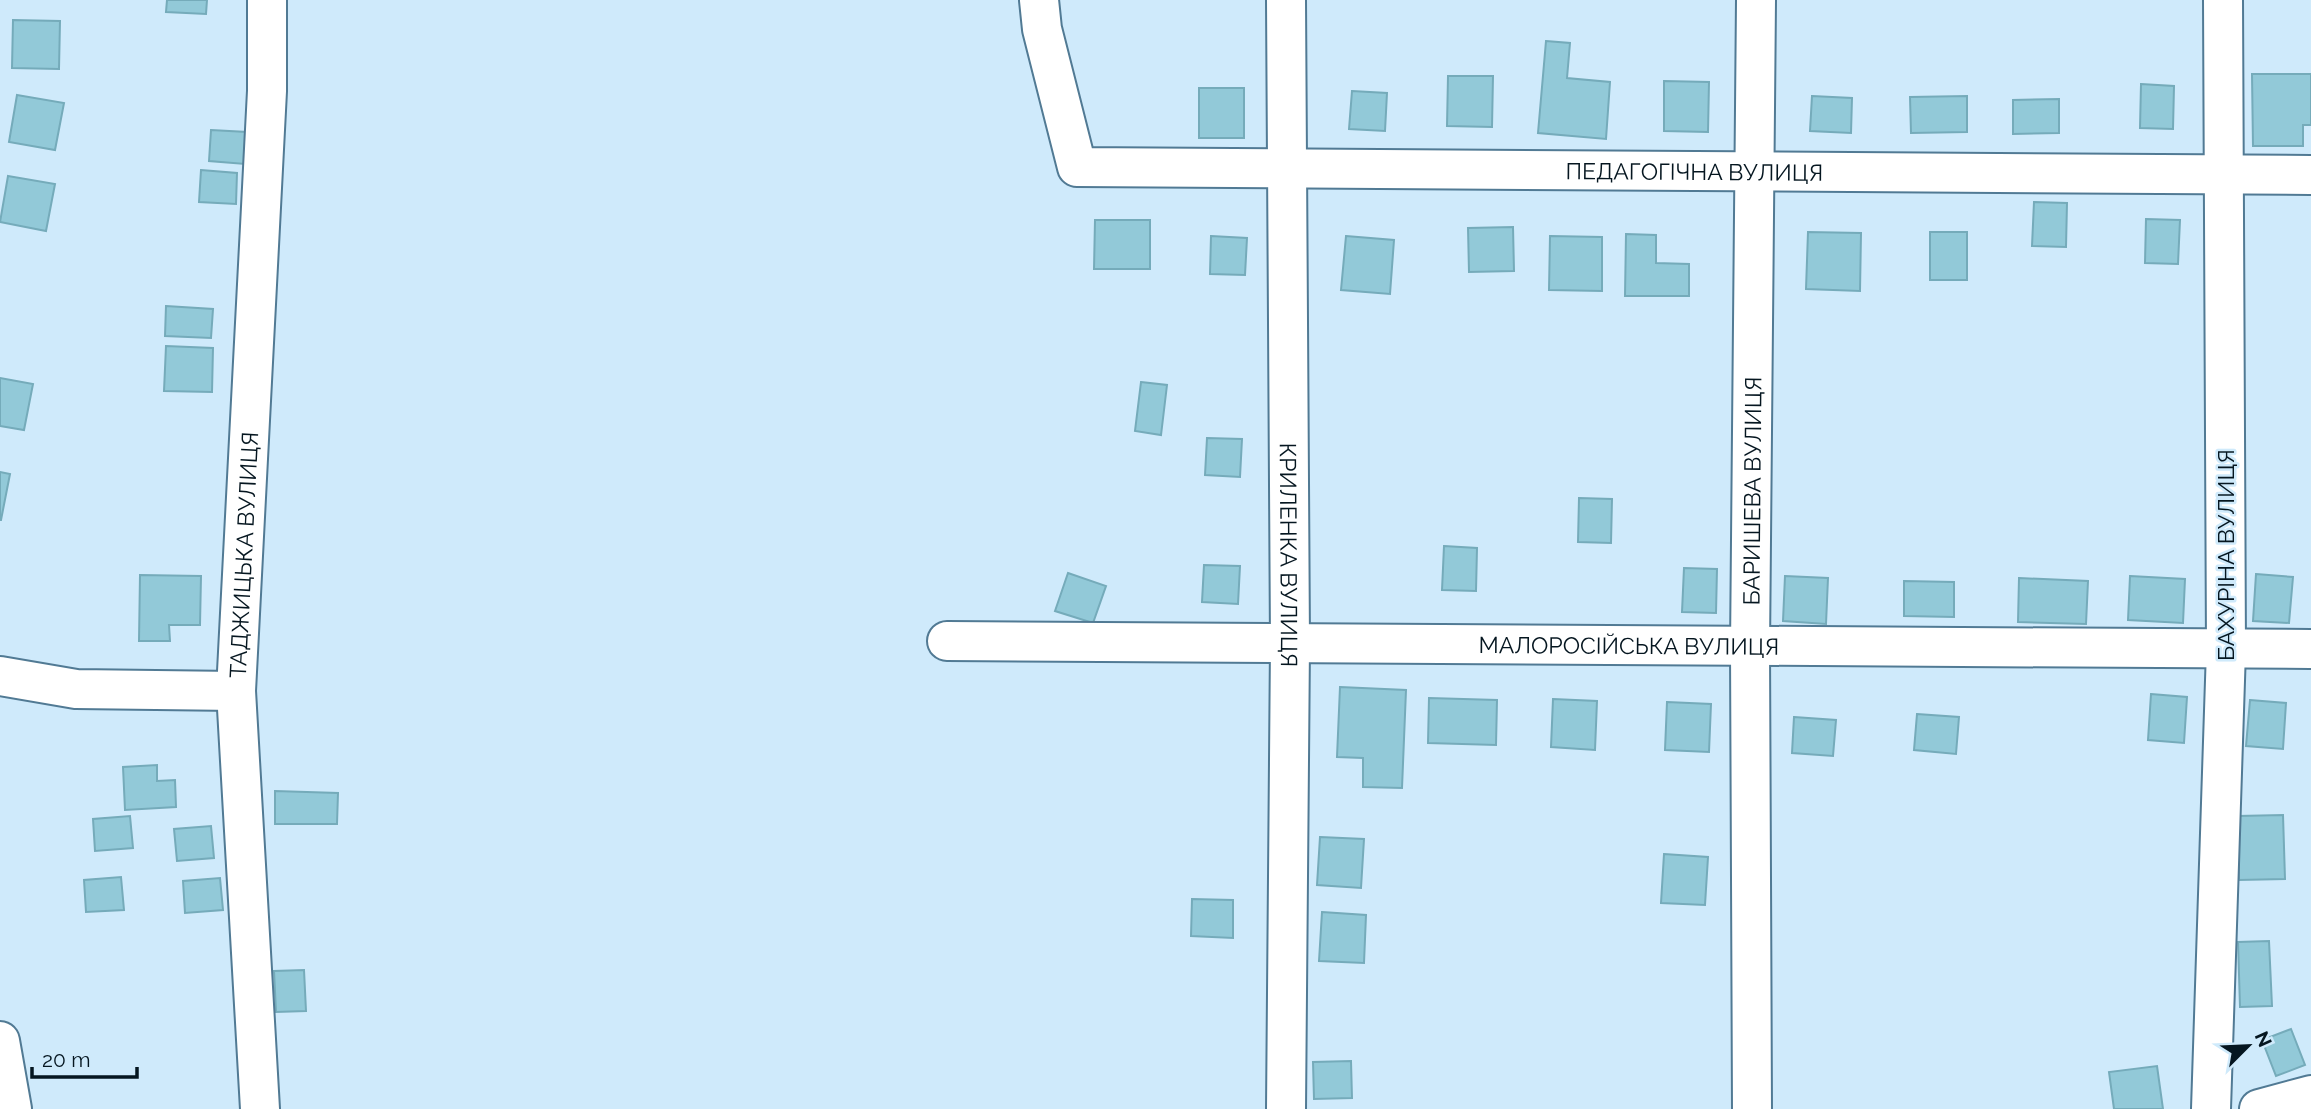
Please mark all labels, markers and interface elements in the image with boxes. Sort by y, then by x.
street label: ПЕДАГОГІЧНА ВУЛИЦЯ [1566,157,1823,185]
street label: БАРИШЕВА ВУЛИЦЯ [1737,376,1766,606]
street label: ТАДЖИЦЬКА ВУЛИЦЯ [223,431,263,679]
street label: КРИЛЕНКА ВУЛИЦЯ [1275,443,1304,667]
street label: БАХУРІНА ВУЛИЦЯ [2212,449,2239,661]
street label: МАЛОРОСІЙСЬКА ВУЛИЦЯ [1479,631,1779,659]
north arrow [2213,1011,2283,1081]
text: N [2251,1028,2277,1050]
scale bar [32,1036,136,1080]
text: 20 m [42,1047,90,1072]

